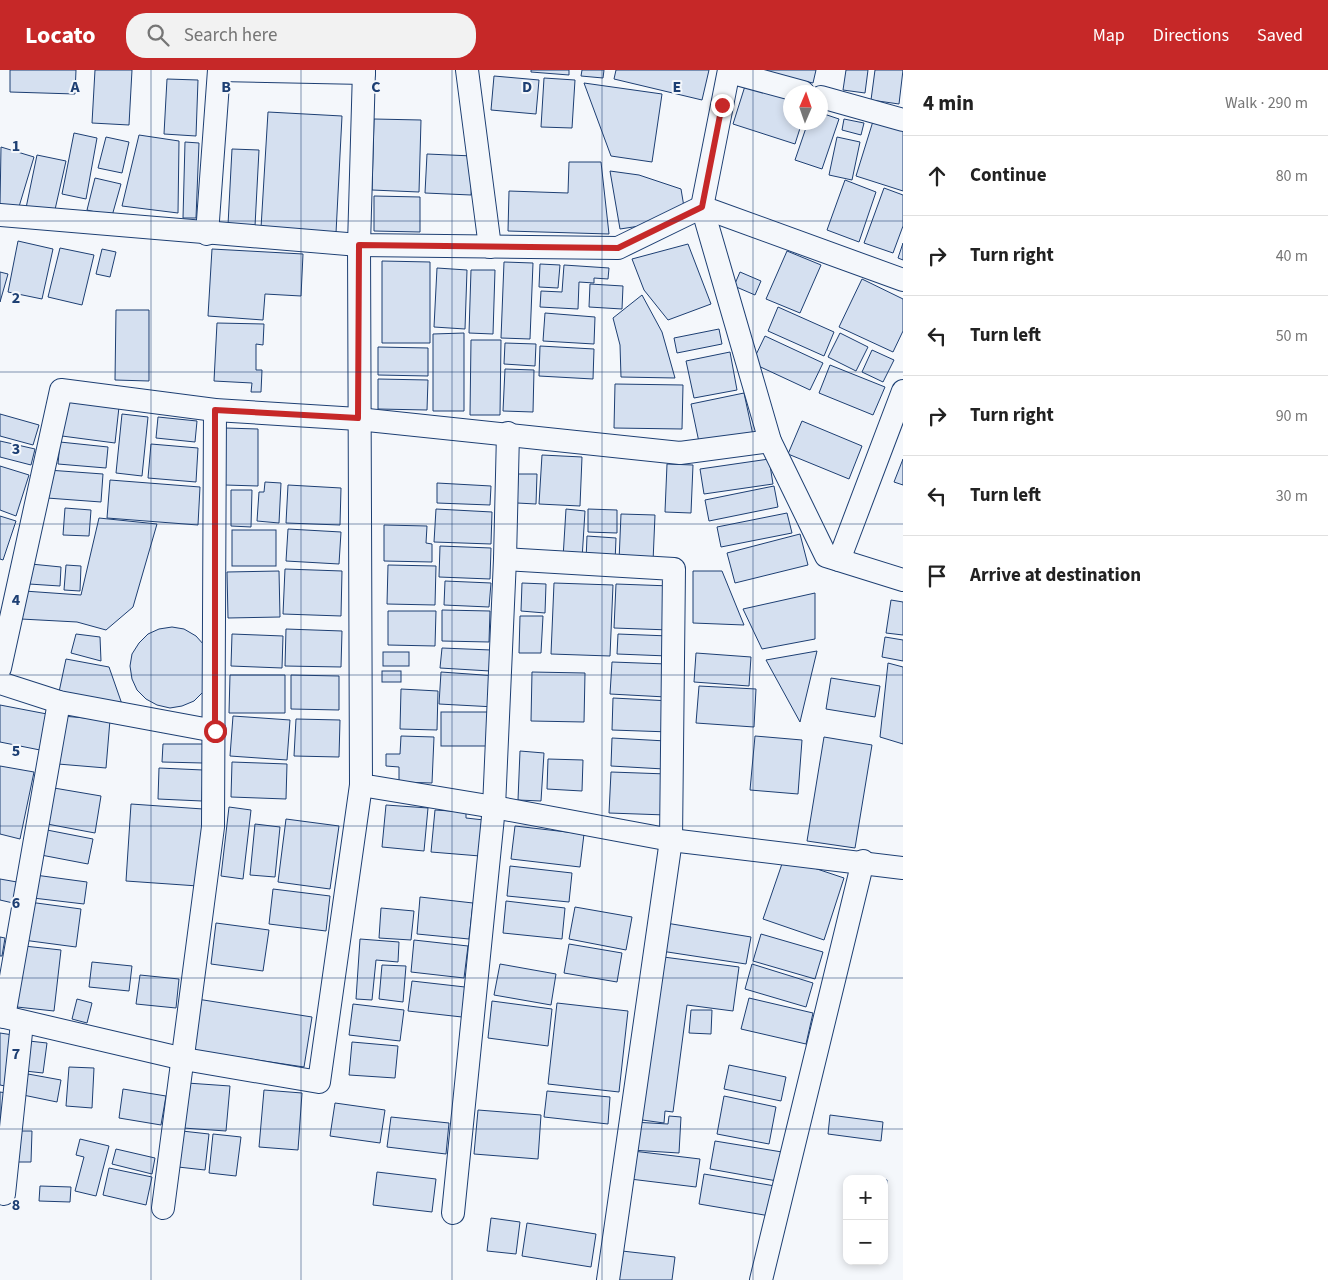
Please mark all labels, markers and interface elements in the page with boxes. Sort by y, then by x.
search box [126,13,476,58]
text: Locato [25,18,96,53]
icon: search [144,21,172,49]
text: Search here [184,22,277,49]
text: Map [1093,23,1125,48]
text: Directions [1153,23,1229,48]
text: Saved [1257,23,1303,48]
text: A [69,76,80,98]
text: B [221,76,231,98]
text: C [371,76,381,98]
text: D [522,76,532,98]
text: E [673,76,681,98]
north arrow [783,85,828,130]
text: 4 min [923,88,974,118]
text: Walk · 290 m [1225,92,1308,114]
route end [711,94,734,117]
text: 1 [12,135,20,157]
icon: ahead [923,162,951,190]
text: Continue [970,162,1047,189]
text: 80 m [1276,165,1308,187]
icon: right [923,242,951,270]
text: Turn right [970,242,1054,269]
text: 40 m [1276,245,1308,267]
text: 2 [12,287,20,309]
icon: left [923,322,951,350]
text: Turn left [970,322,1041,349]
text: 50 m [1276,325,1308,347]
icon: right [923,402,951,430]
text: Turn right [970,402,1054,429]
text: 90 m [1276,405,1308,427]
text: 3 [12,438,20,460]
icon: left [923,482,951,510]
text: Turn left [970,482,1041,509]
text: 30 m [1276,485,1308,507]
icon: arrive [923,562,951,590]
text: Arrive at destination [970,562,1141,589]
text: 4 [12,589,21,611]
route start [204,720,227,743]
text: 5 [12,740,20,762]
text: 6 [12,892,20,914]
text: 7 [12,1043,20,1065]
map controls [843,1175,888,1265]
button: + [843,1175,888,1220]
text: 8 [12,1194,20,1216]
button: − [843,1220,888,1265]

